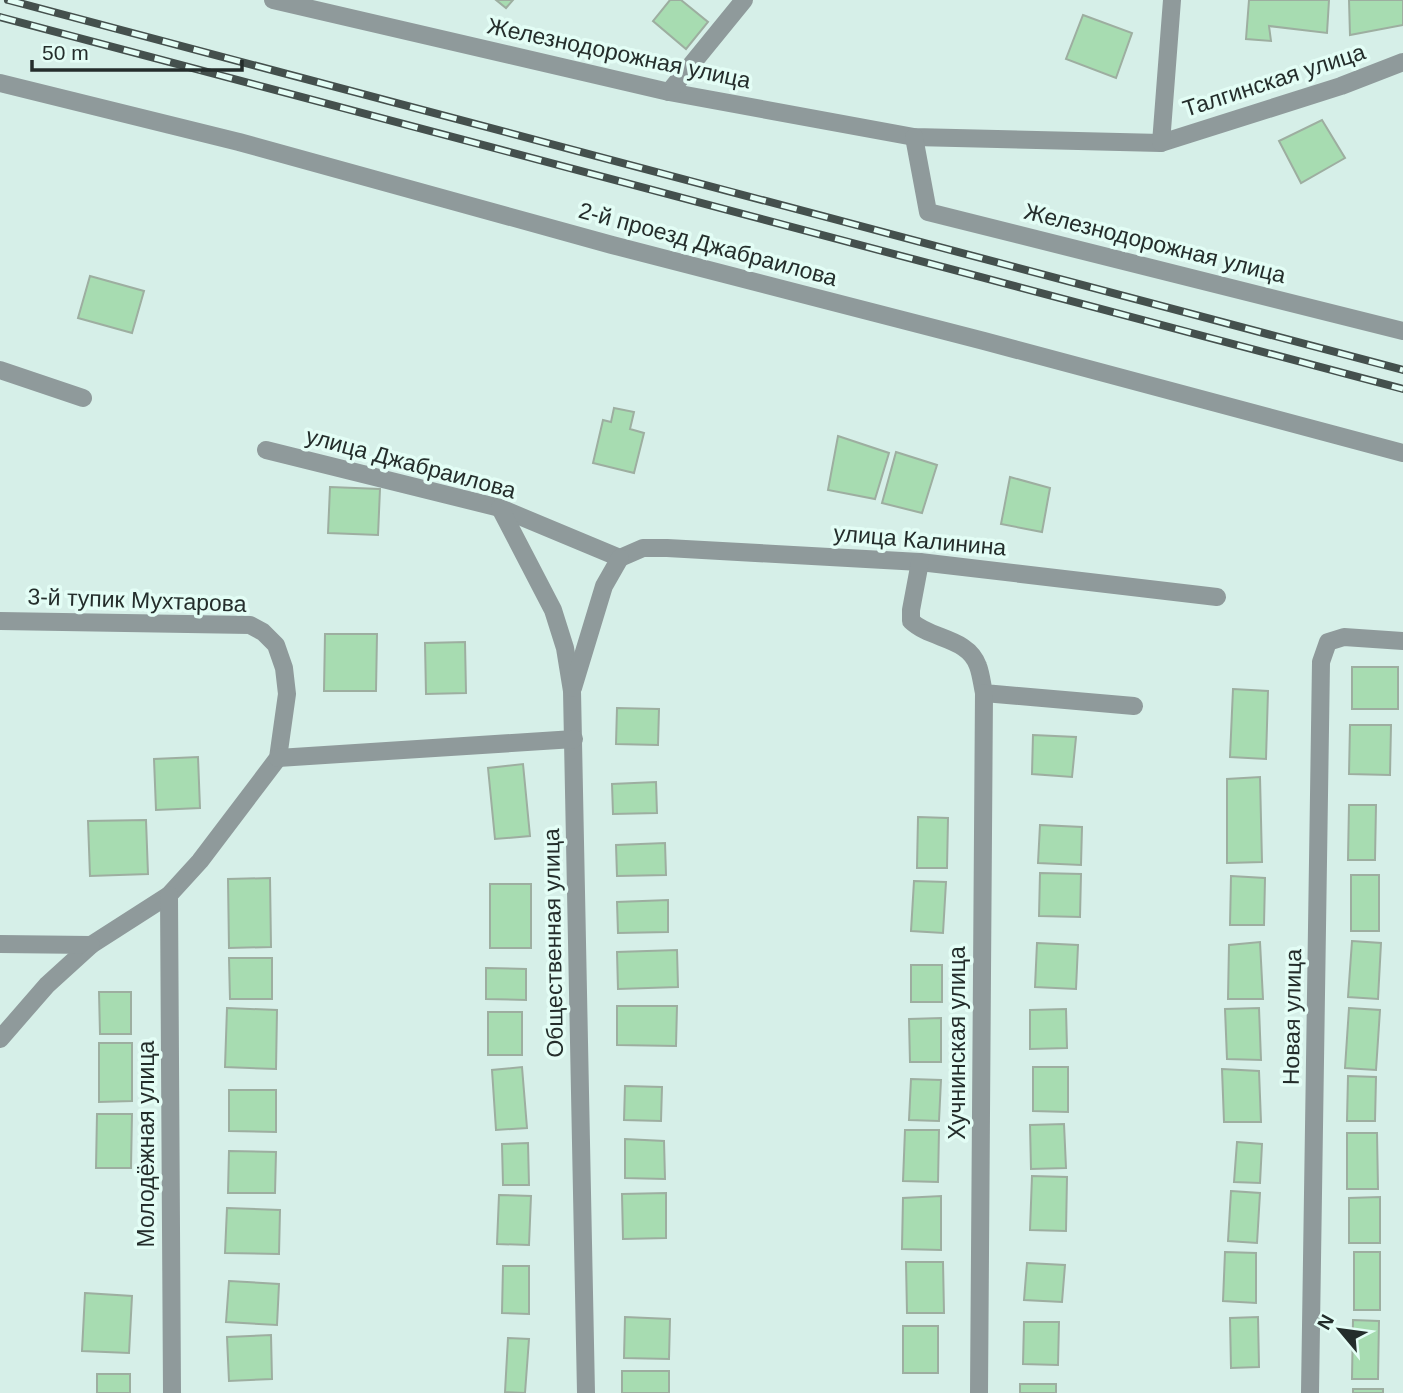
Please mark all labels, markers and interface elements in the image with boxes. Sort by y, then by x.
street label: Железнодорожная улица [485,12,753,94]
scale bar [32,28,242,72]
street label: Талгинская улица [1180,38,1369,122]
text: 50 m [42,41,89,64]
street label: 2-й проезд Джабраилова [576,197,840,291]
street label: Железнодорожная улица [1021,198,1289,288]
street label: улица Джабраилова [303,422,519,504]
street label: улица Калинина [833,520,1008,561]
street label: 3-й тупик Мухтарова [27,583,247,617]
street label: Общественная улица [538,828,568,1058]
street label: Хучнинская улица [944,946,970,1140]
street label: Новая улица [1278,948,1306,1085]
street label: Молодёжная улица [133,1040,159,1247]
north arrow [1305,1295,1375,1365]
text: N [1313,1311,1338,1333]

